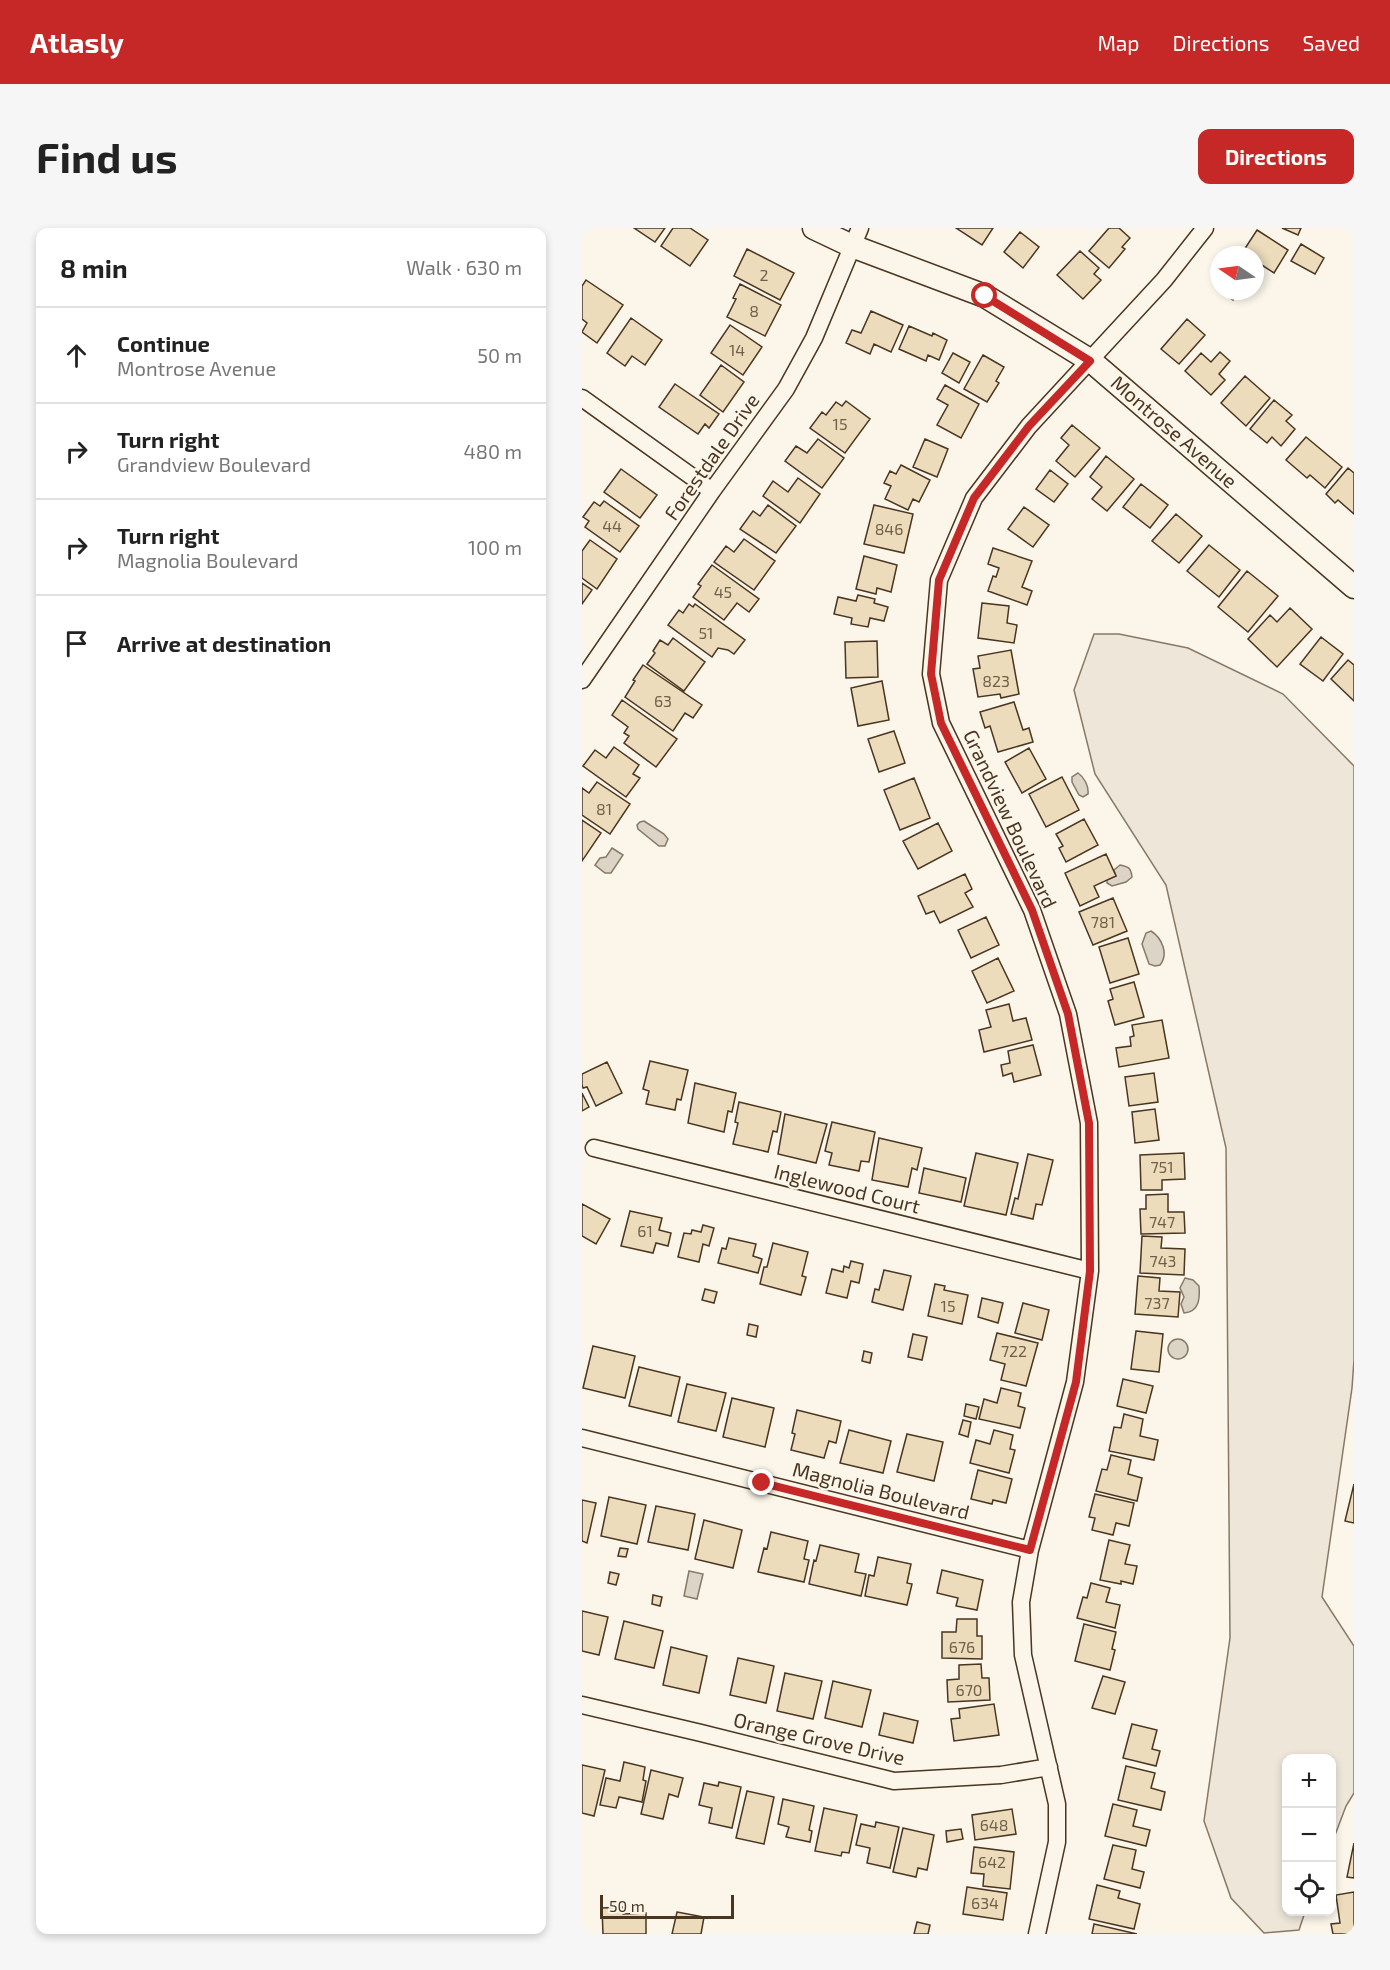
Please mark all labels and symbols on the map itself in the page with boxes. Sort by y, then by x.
north arrow [1210,246,1264,300]
house number: 2 [760,265,769,284]
route start [971,282,997,308]
house number: 8 [749,301,759,320]
house number: 14 [729,340,745,359]
street label: Montrose Avenue [1107,370,1243,493]
street label: Forestdale Drive [659,388,764,524]
house number: 15 [833,414,847,433]
house number: 44 [602,516,622,535]
house number: 846 [875,519,903,538]
house number: 45 [714,582,732,601]
house number: 51 [699,623,713,642]
house number: 823 [982,671,1010,690]
house number: 63 [654,691,672,710]
street label: Grandview Boulevard [959,726,1063,912]
house number: 81 [596,799,612,818]
house number: 781 [1091,912,1115,931]
house number: 751 [1150,1157,1174,1176]
street label: Inglewood Court [772,1158,923,1218]
house number: 747 [1149,1212,1175,1231]
house number: 61 [637,1221,653,1240]
house number: 743 [1150,1251,1176,1270]
house number: 737 [1144,1293,1170,1312]
house number: 15 [941,1296,955,1315]
house number: 722 [1001,1341,1027,1360]
street label: Magnolia Boulevard [790,1456,972,1524]
route end [748,1469,774,1495]
house number: 676 [949,1637,975,1656]
house number: 670 [956,1680,983,1699]
street label: Orange Grove Drive [731,1707,907,1769]
house number: 648 [980,1815,1008,1834]
house number: 642 [978,1852,1006,1871]
scale bar [600,1892,734,1920]
house number: 634 [971,1893,999,1912]

